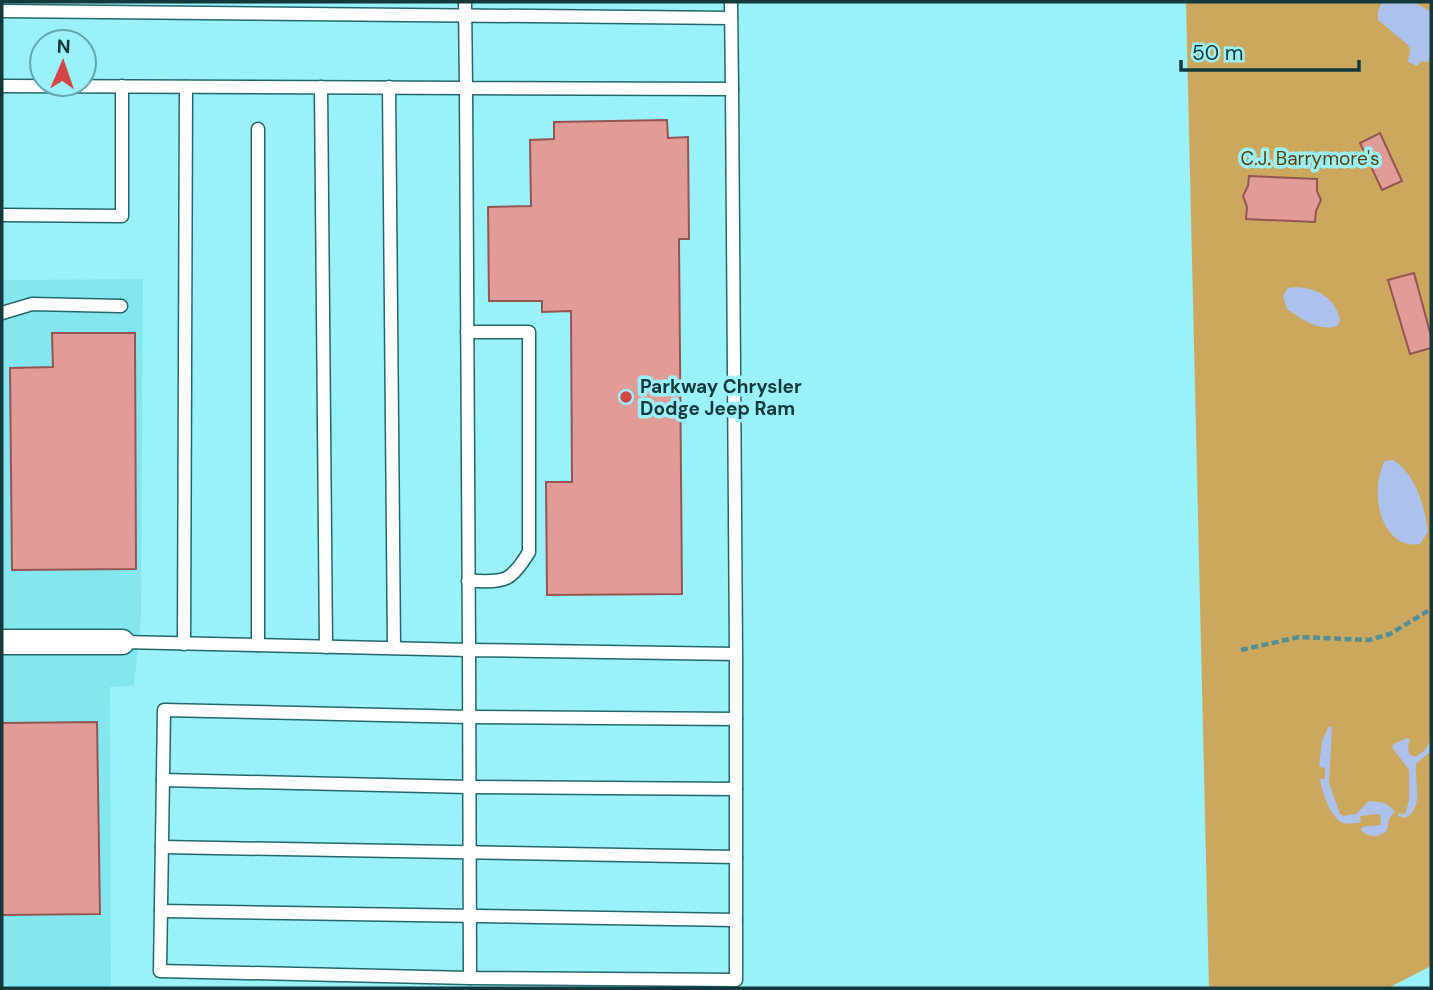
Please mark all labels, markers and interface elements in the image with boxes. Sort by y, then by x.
north arrow [28,28,98,98]
scale bar [1181,28,1360,72]
text: N [56,34,71,59]
text: 50 m [1192,39,1243,67]
park label: C.J. Barrymore's [1240,146,1380,171]
place label: Parkway Chrysler Dodge Jeep Ram [640,374,802,421]
marker: Parkway Chrysler Dodge Jeep Ram [618,389,634,405]

